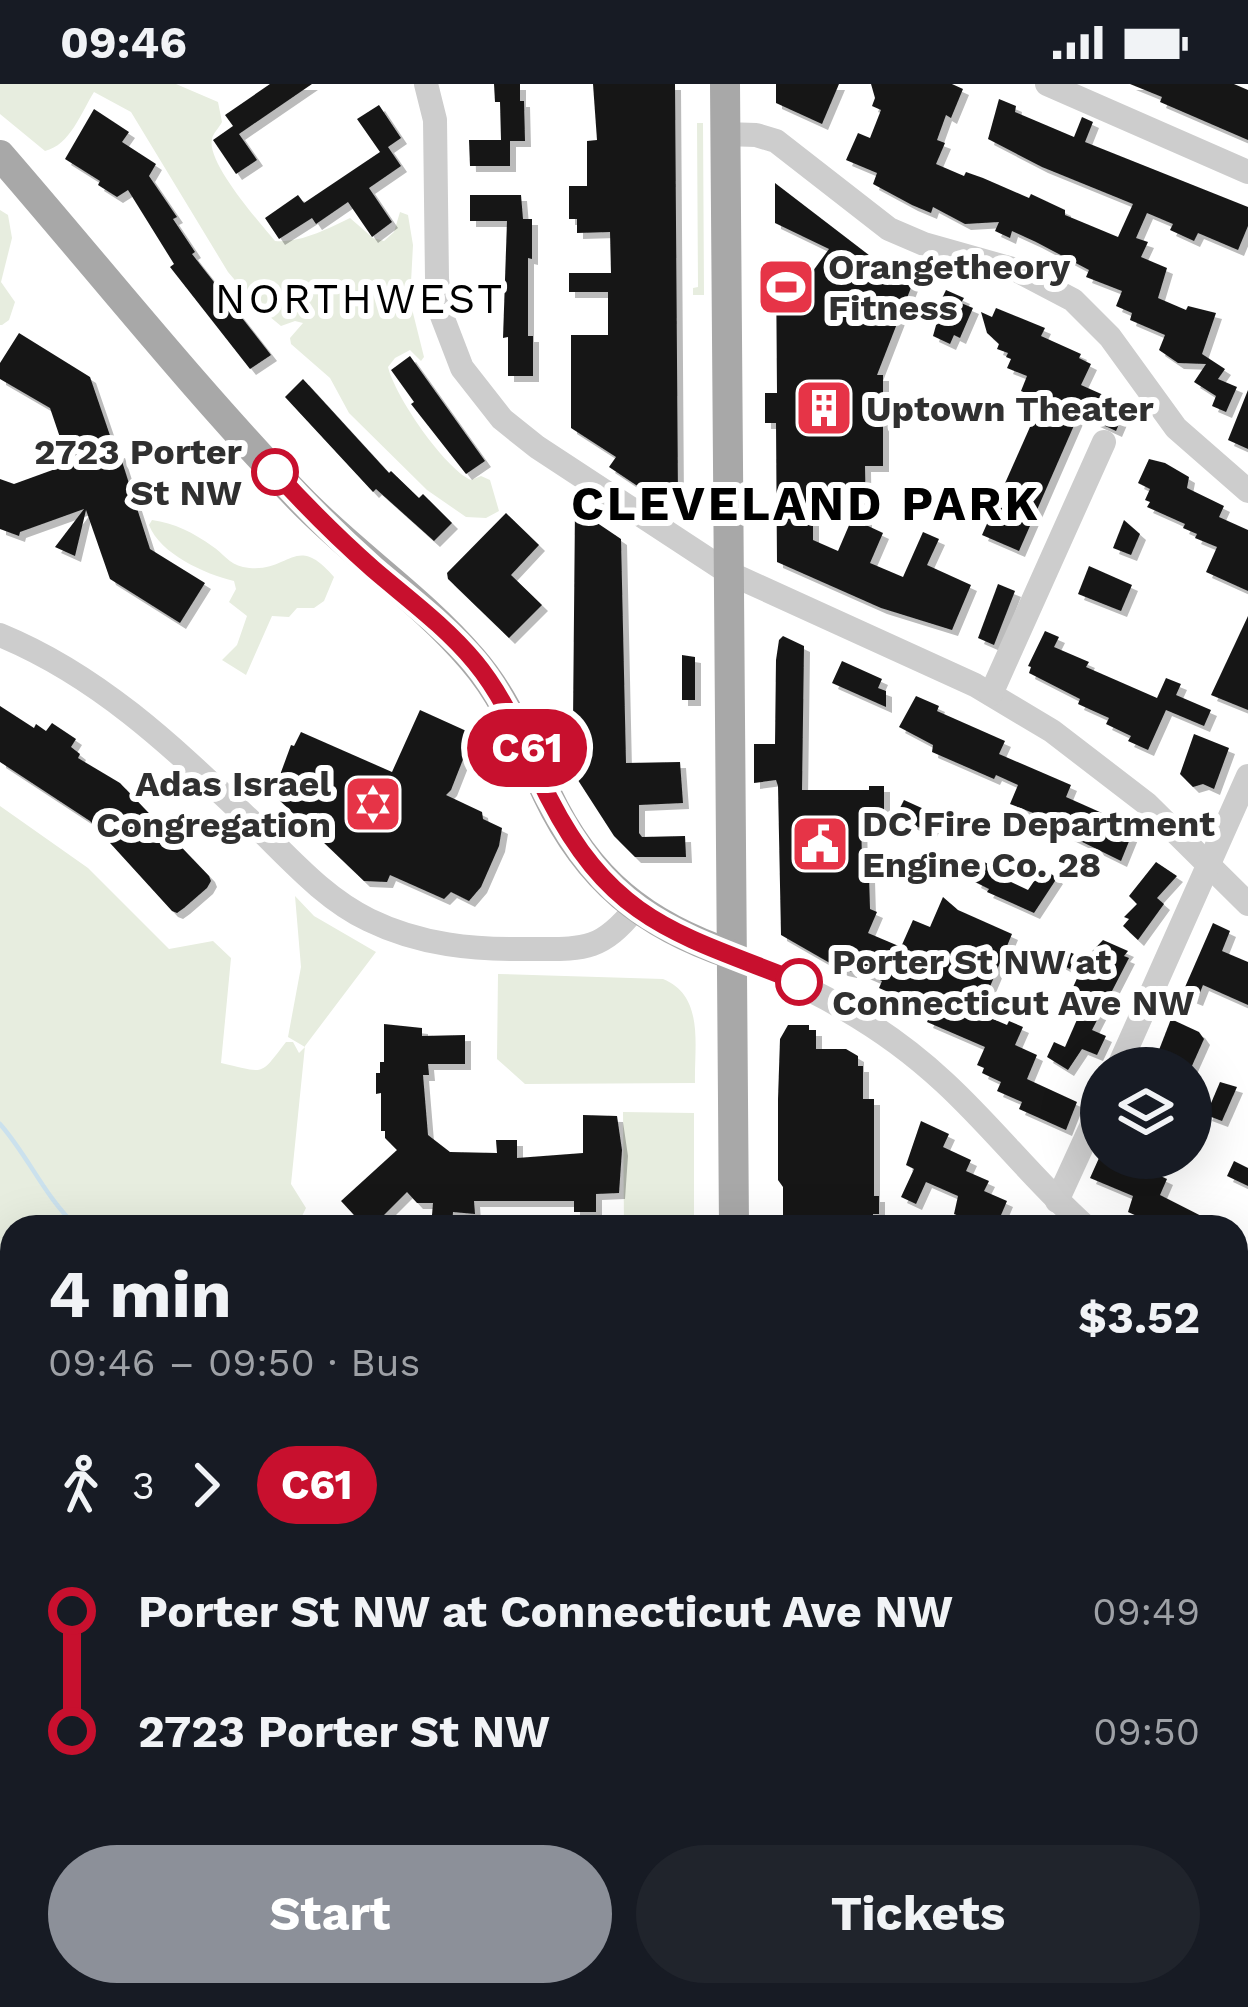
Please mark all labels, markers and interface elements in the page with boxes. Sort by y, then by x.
text: 09:46 [60,16,187,69]
place label: Orangetheory Fitness [828,246,1071,329]
sports icon: Orangetheory Fitness [755,256,817,318]
district label: NORTHWEST [215,274,505,323]
building icon: Uptown Theater [793,377,855,439]
place label: Uptown Theater [866,388,1154,430]
place label: 2723 Porter St NW [34,431,243,514]
marker: 2723 Porter St NW [253,450,297,494]
district label: CLEVELAND PARK [571,475,1041,532]
line badge: C61 [458,709,596,787]
text: C61 [491,723,563,772]
place label: Adas Israel Congregation [96,763,331,846]
synagogue icon: Adas Israel Congregation [342,773,404,835]
place label: DC Fire Department Engine Co. 28 [862,803,1215,886]
public building icon: DC Fire Department Engine Co. 28 [789,813,851,875]
place label: Porter St NW at Connecticut Ave NW [832,941,1194,1024]
marker: Porter St NW at Connecticut Ave NW [777,960,821,1004]
map controls [1080,1047,1212,1179]
button: layers [1080,1047,1212,1179]
text: 4 min [48,1256,232,1333]
text: $3.52 [1078,1291,1200,1344]
text: 09:46 – 09:50 · Bus [48,1340,420,1385]
icon: walk [48,1452,114,1518]
icon: forward [173,1452,239,1518]
text: C61 [281,1460,353,1509]
text: 3 [132,1463,155,1508]
text: Porter St NW at Connecticut Ave NW [138,1585,953,1638]
text: 09:49 [1092,1589,1200,1634]
text: 2723 Porter St NW [138,1705,550,1758]
text: 09:50 [1093,1709,1200,1754]
button: Start [48,1845,612,1983]
button: Tickets [636,1845,1200,1983]

